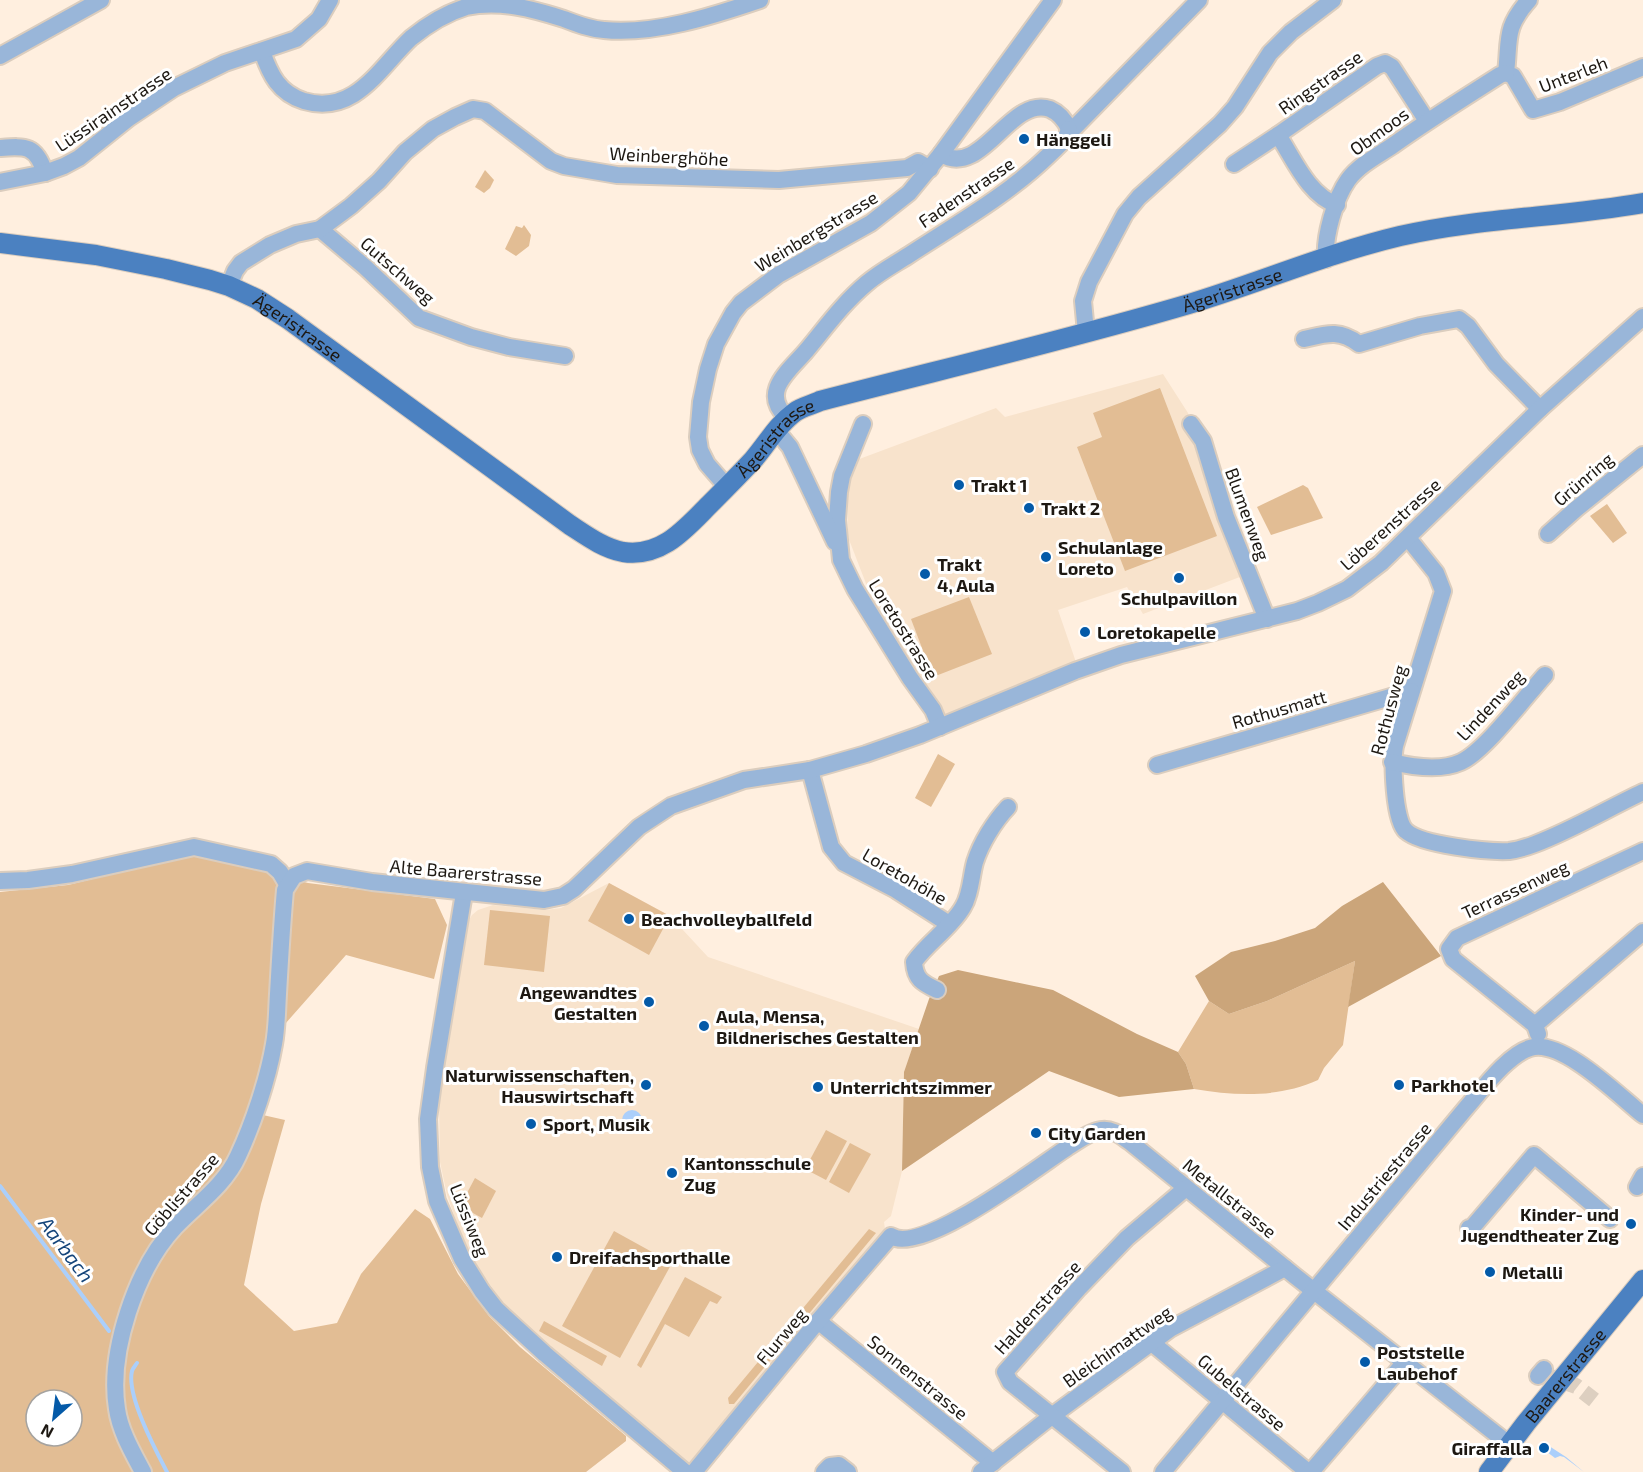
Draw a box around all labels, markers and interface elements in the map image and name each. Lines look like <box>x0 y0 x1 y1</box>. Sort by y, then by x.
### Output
street label: Ringstrasse <box>1274 45 1366 119</box>
street label: Unterleh <box>1536 51 1610 97</box>
street label: Lüssirainstrasse <box>51 62 175 156</box>
street label: Obmoos <box>1345 102 1413 160</box>
place label: Hänggeli <box>1036 128 1111 150</box>
marker: Hänggeli <box>1017 132 1031 146</box>
street label: Weinberghöhe <box>609 142 729 170</box>
street label: Fadenstrasse <box>914 152 1018 232</box>
street label: Weinbergstrasse <box>751 186 881 276</box>
street label: Gutschweg <box>356 232 440 308</box>
street label: Ägeristrasse <box>1180 263 1285 316</box>
street label: Ägeristrasse <box>249 289 347 366</box>
street label: Ägeristrasse <box>732 393 817 482</box>
street label: Grünring <box>1549 448 1617 510</box>
street label: Blumenweg <box>1221 465 1275 563</box>
street label: Löberenstrasse <box>1335 473 1445 575</box>
place label: Trakt 1 <box>971 474 1027 496</box>
marker: Trakt 1 <box>952 478 966 492</box>
place label: Trakt 2 <box>1041 497 1100 519</box>
marker: Trakt 2 <box>1022 501 1036 515</box>
place label: Schulanlage Loreto <box>1058 536 1163 579</box>
marker: Schulanlage Loreto <box>1039 550 1053 564</box>
place label: Trakt 4, Aula <box>937 553 995 596</box>
marker: Trakt 4, Aula <box>918 567 932 581</box>
marker: Schulpavillon <box>1172 571 1186 585</box>
street label: Loretostrasse <box>864 575 944 683</box>
place label: Schulpavillon <box>1121 587 1237 609</box>
place label: Loretokapelle <box>1097 621 1216 643</box>
marker: Loretokapelle <box>1078 625 1092 639</box>
street label: Rothusweg <box>1365 663 1411 757</box>
street label: Lindenweg <box>1452 665 1528 745</box>
street label: Rothusmatt <box>1229 685 1329 733</box>
street label: Loretohöhe <box>859 843 951 909</box>
street label: Alte Baarerstrasse <box>389 854 543 890</box>
street label: Terrassenweg <box>1458 855 1572 923</box>
place label: Beachvolleyballfeld <box>641 908 812 930</box>
marker: Beachvolleyballfeld <box>622 912 636 926</box>
place label: Angewandtes Gestalten <box>520 981 637 1024</box>
marker: Angewandtes Gestalten <box>642 995 656 1009</box>
place label: Aula, Mensa, Bildnerisches Gestalten <box>716 1005 919 1048</box>
marker: Aula, Mensa, Bildnerisches Gestalten <box>697 1019 711 1033</box>
place label: Naturwissenschaften, Hauswirtschaft <box>445 1064 635 1107</box>
place label: Parkhotel <box>1411 1074 1495 1096</box>
place label: Unterrichtszimmer <box>830 1076 992 1098</box>
marker: Naturwissenschaften, Hauswirtschaft <box>639 1078 653 1092</box>
marker: Parkhotel <box>1392 1078 1406 1092</box>
marker: Unterrichtszimmer <box>811 1080 825 1094</box>
place label: Sport, Musik <box>543 1113 650 1135</box>
marker: Sport, Musik <box>524 1117 538 1131</box>
street label: Industriestrasse <box>1332 1118 1436 1234</box>
place label: City Garden <box>1048 1122 1146 1144</box>
marker: City Garden <box>1029 1126 1043 1140</box>
street label: Göblistrasse <box>139 1148 223 1240</box>
place label: Kantonsschule Zug <box>684 1152 811 1195</box>
street label: Metallstrasse <box>1179 1154 1281 1242</box>
marker: Kantonsschule Zug <box>665 1166 679 1180</box>
street label: Lüssiweg <box>445 1180 495 1260</box>
place label: Kinder- und Jugendtheater Zug <box>1461 1203 1620 1246</box>
water label: Aarbach <box>34 1211 99 1287</box>
marker: Kinder- und Jugendtheater Zug <box>1624 1217 1638 1231</box>
place label: Dreifachsporthalle <box>569 1246 731 1268</box>
marker: Dreifachsporthalle <box>550 1250 564 1264</box>
street label: Haldenstrasse <box>989 1256 1085 1358</box>
place label: Metalli <box>1502 1261 1563 1283</box>
marker: Metalli <box>1483 1265 1497 1279</box>
street label: Bleichimattweg <box>1058 1300 1176 1392</box>
street label: Flurweg <box>751 1303 811 1369</box>
street label: Baarerstrasse <box>1520 1323 1610 1427</box>
street label: Sonnenstrasse <box>864 1330 972 1424</box>
place label: Poststelle Laubehof <box>1377 1341 1465 1384</box>
street label: Gubelstrasse <box>1194 1349 1290 1435</box>
marker: Poststelle Laubehof <box>1358 1355 1372 1369</box>
north arrow <box>24 1388 84 1448</box>
text: N <box>37 1421 56 1443</box>
place label: Giraffalla <box>1452 1437 1532 1459</box>
marker: Giraffalla <box>1537 1441 1551 1455</box>

